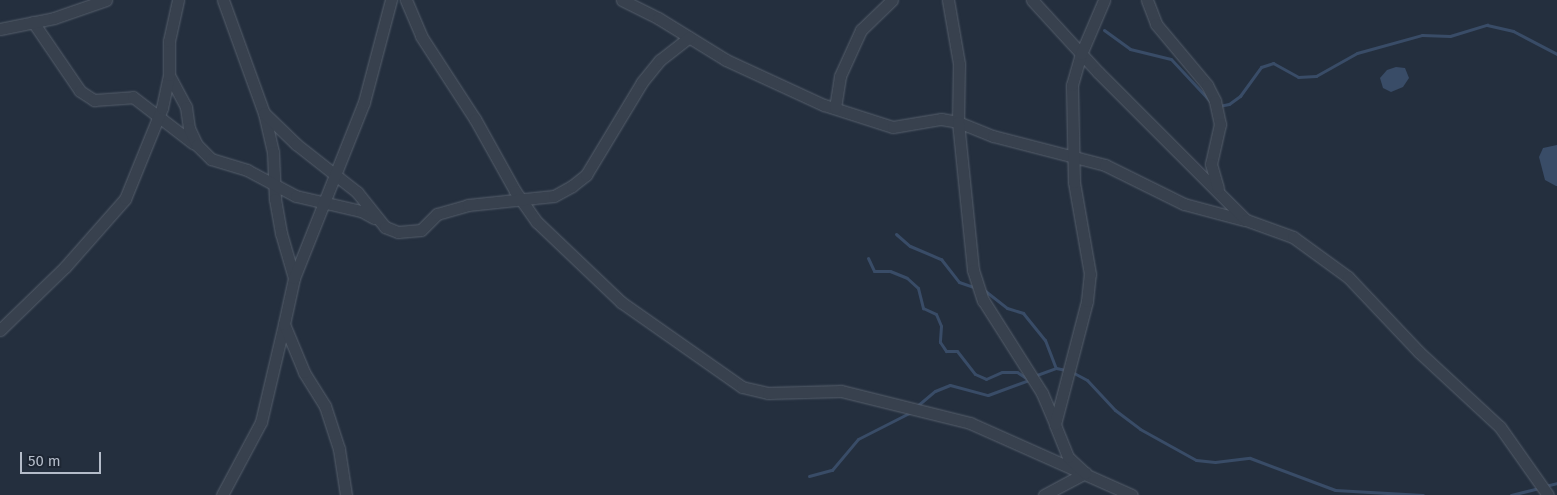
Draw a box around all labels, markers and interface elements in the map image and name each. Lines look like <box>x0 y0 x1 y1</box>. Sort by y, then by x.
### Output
scale bar <box>22 442 104 474</box>
text: 50 m <box>28 452 61 470</box>

